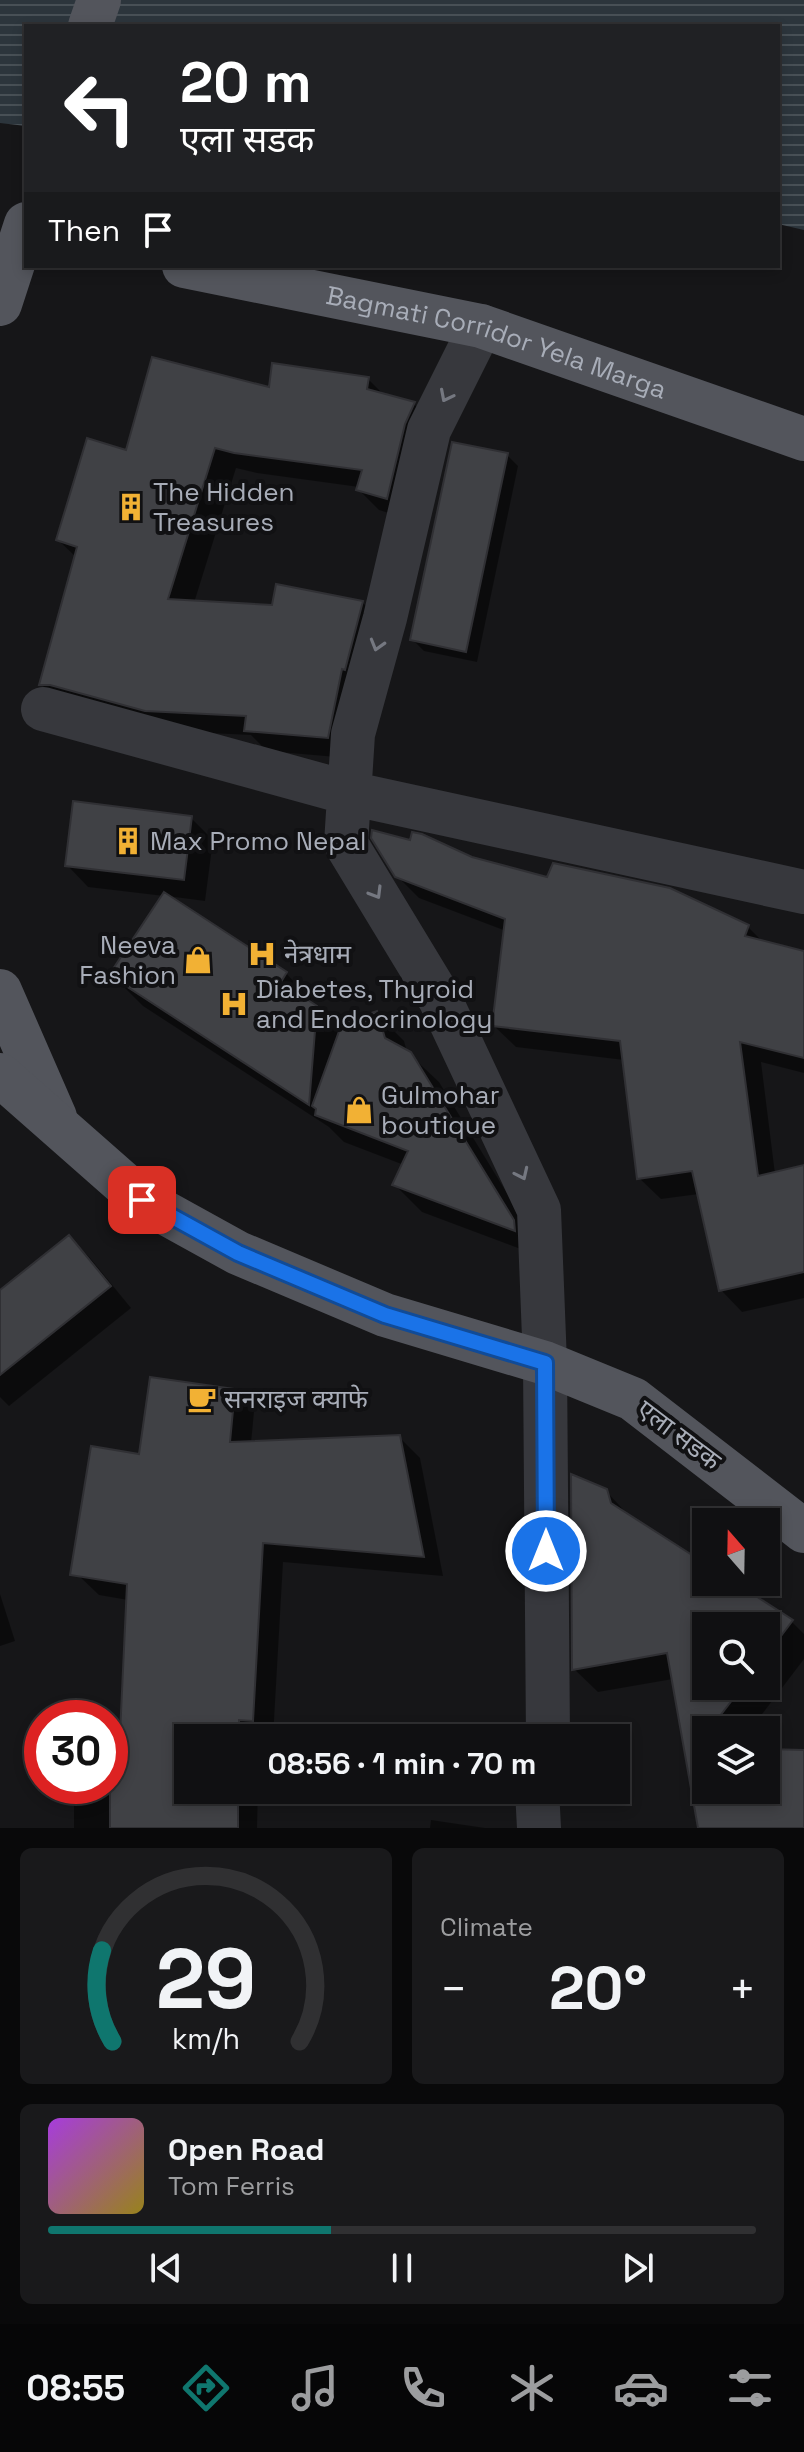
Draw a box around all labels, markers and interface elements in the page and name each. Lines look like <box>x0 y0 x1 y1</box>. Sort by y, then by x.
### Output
text: 20 m <box>180 47 312 118</box>
icon: left <box>48 56 152 160</box>
text: एला सडक <box>180 117 314 163</box>
icon: arrive <box>136 208 180 252</box>
text: Then <box>48 211 120 250</box>
street label: Bagmati Corridor Yela Marga <box>323 278 671 407</box>
one-way arrow <box>441 387 456 402</box>
place label: The Hidden Treasures <box>153 475 295 539</box>
building icon: The Hidden Treasures <box>116 492 146 522</box>
one-way arrow <box>370 638 387 652</box>
place label: Max Promo Nepal <box>150 824 366 858</box>
building icon: Max Promo Nepal <box>113 826 143 856</box>
one-way arrow <box>367 884 382 899</box>
place label: Neeva Fashion <box>79 928 176 992</box>
place label: नेत्रधाम <box>284 937 352 971</box>
hospital icon: नेत्रधाम <box>247 939 277 969</box>
shop icon: Neeva Fashion <box>183 945 213 975</box>
place label: Diabetes, Thyroid and Endocrinology <box>256 972 492 1036</box>
hospital icon: Diabetes, Thyroid and Endocrinology <box>219 989 249 1019</box>
place label: Gulmohar boutique <box>381 1078 500 1142</box>
shop icon: Gulmohar boutique <box>344 1095 374 1125</box>
one-way arrow <box>512 1165 528 1180</box>
pin <box>108 1166 176 1234</box>
icon: arrive <box>120 1178 164 1222</box>
place label: सनराइज क्याफे <box>224 1382 369 1416</box>
cafe icon: सनराइज क्याफे <box>187 1384 217 1414</box>
street label: एला सडक <box>630 1392 729 1478</box>
north arrow <box>692 1508 780 1596</box>
map controls <box>692 1508 780 1804</box>
position arrow <box>504 1509 588 1593</box>
button: search <box>692 1612 780 1700</box>
speed limit sign: 30 <box>24 1700 128 1804</box>
button: layers <box>692 1716 780 1804</box>
text: 08:56 · 1 min · 70 m <box>268 1744 536 1783</box>
text: Climate <box>440 1910 533 1944</box>
text: 29 <box>156 1926 256 2032</box>
text: 20° <box>549 1950 647 2027</box>
text: − <box>440 1961 467 2017</box>
text: + <box>729 1961 756 2017</box>
text: km/h <box>172 2021 240 2057</box>
text: Open Road <box>168 2130 324 2169</box>
text: Tom Ferris <box>168 2169 295 2203</box>
icon: previous <box>144 2246 188 2290</box>
icon: pause <box>380 2246 424 2290</box>
icon: next <box>616 2246 660 2290</box>
icon: directions <box>178 2360 234 2416</box>
icon: music <box>287 2360 343 2416</box>
icon: phone <box>395 2360 451 2416</box>
icon: climate <box>504 2360 560 2416</box>
icon: car <box>613 2360 669 2416</box>
icon: filters <box>722 2360 778 2416</box>
text: 08:55 <box>26 2365 125 2411</box>

